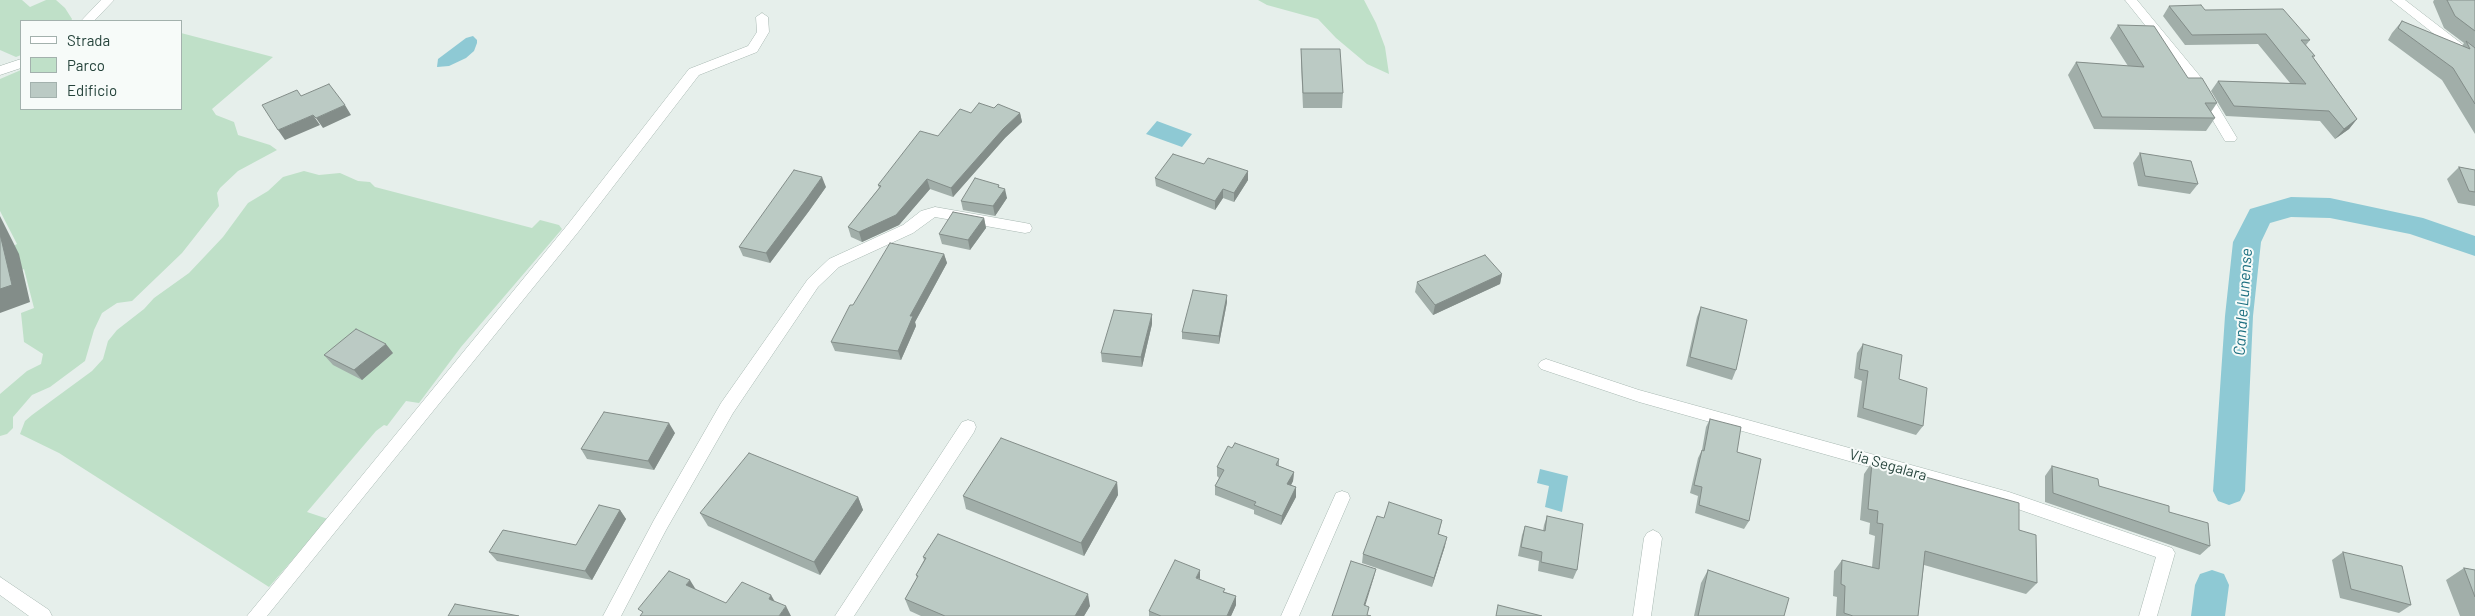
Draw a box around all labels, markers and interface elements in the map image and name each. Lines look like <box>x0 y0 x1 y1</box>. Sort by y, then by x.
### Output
legend <box>20 20 182 110</box>
text: Strada <box>67 31 110 49</box>
text: Parco <box>67 56 105 74</box>
text: Edificio <box>67 81 117 99</box>
water label: Canale Lunense <box>2230 248 2256 356</box>
street label: Via Segalara <box>1847 445 1929 485</box>

